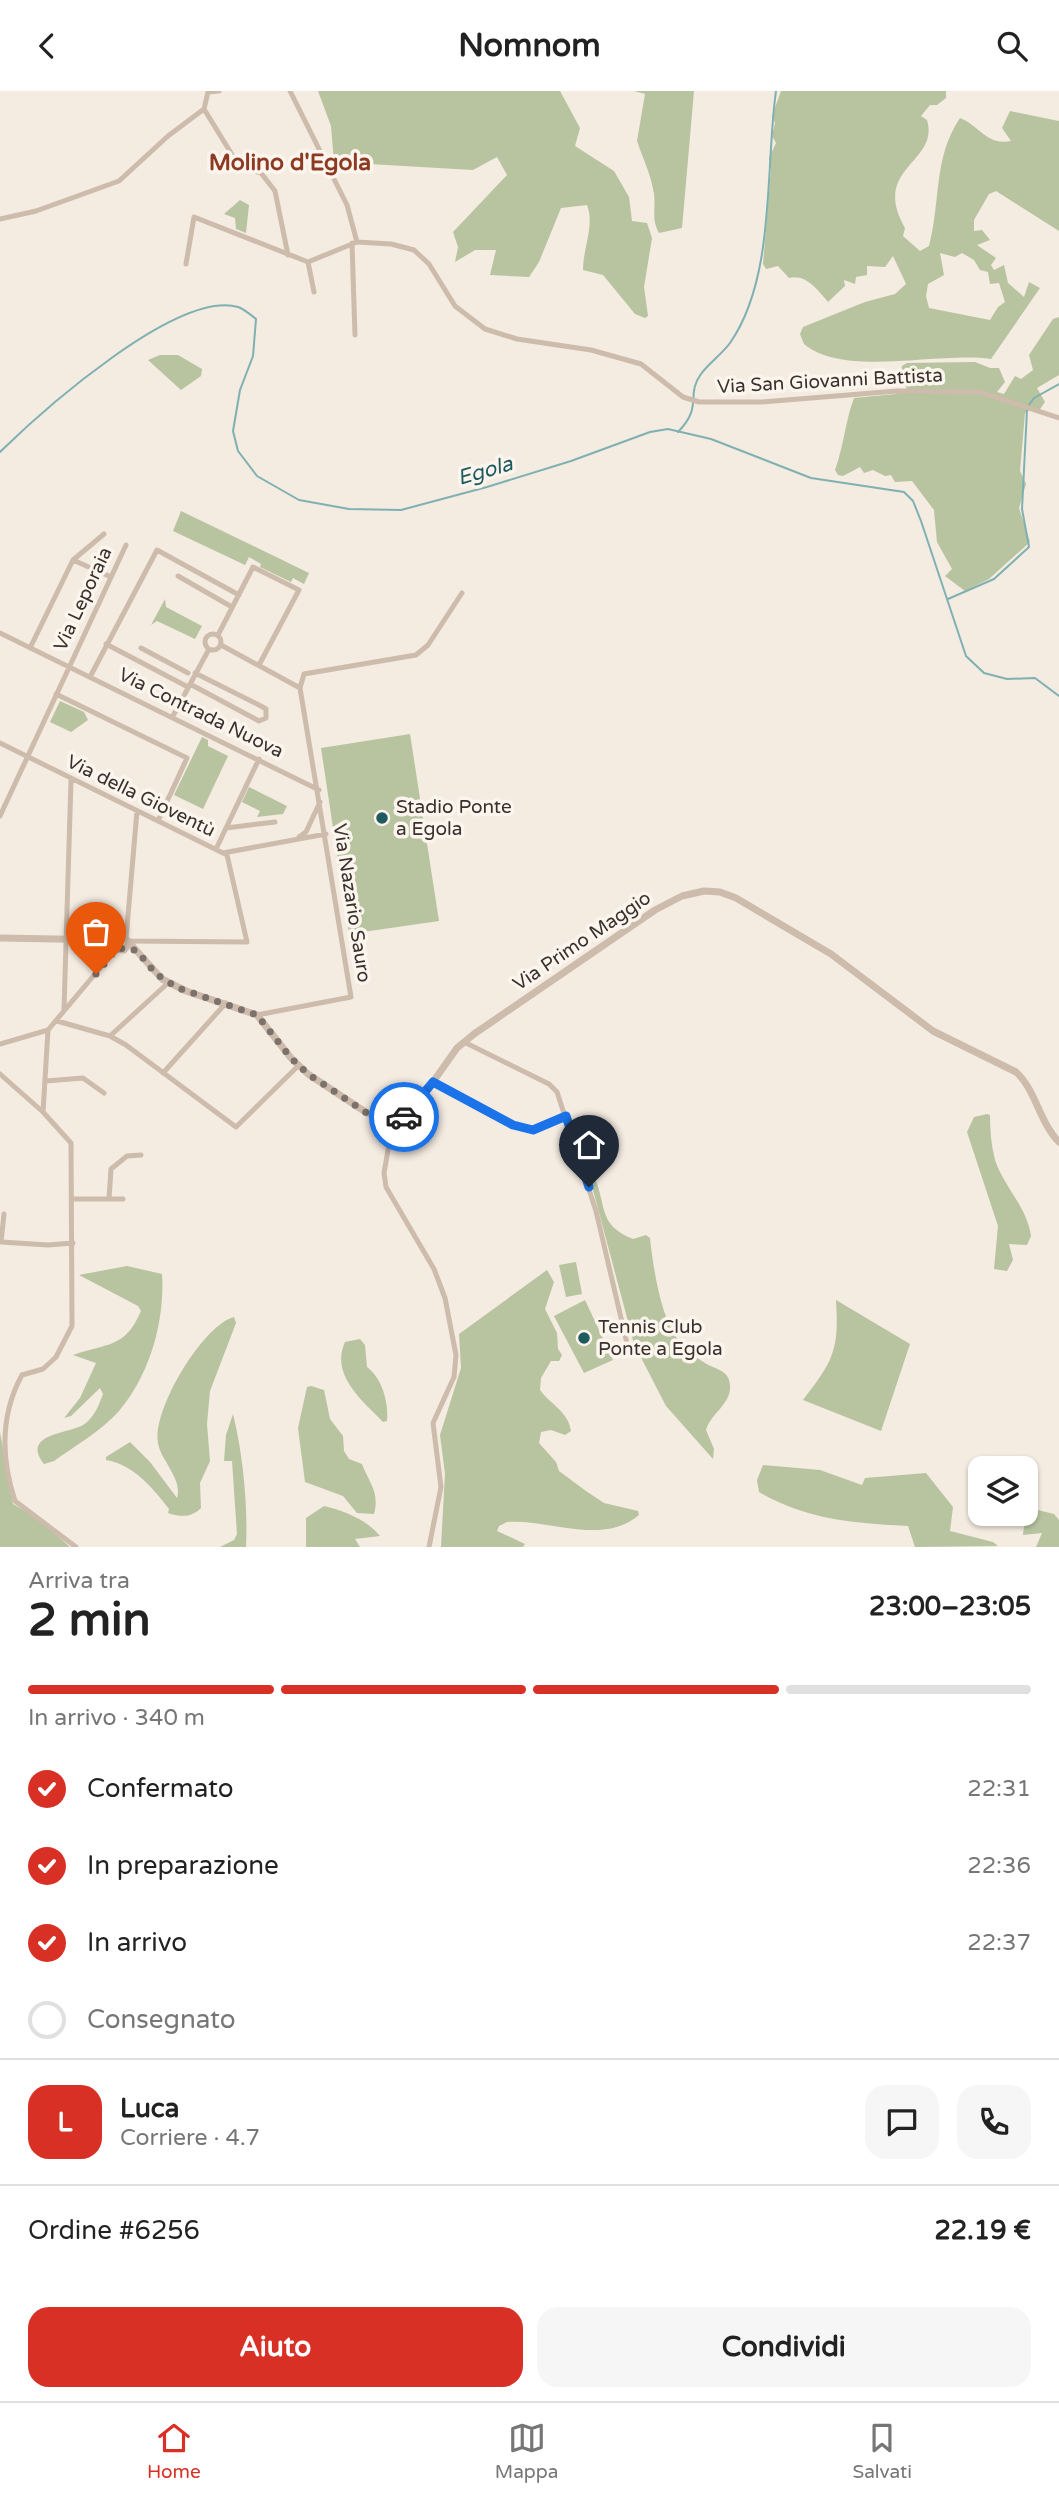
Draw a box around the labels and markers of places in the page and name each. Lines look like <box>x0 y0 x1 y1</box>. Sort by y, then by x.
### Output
place label: Stadio Ponte a Egola <box>396 796 512 840</box>
marker: Stadio Ponte a Egola <box>374 810 390 826</box>
pin <box>66 902 126 974</box>
pin <box>559 1115 619 1187</box>
place label: Tennis Club Ponte a Egola <box>598 1316 723 1360</box>
marker: Tennis Club Ponte a Egola <box>576 1330 592 1346</box>

